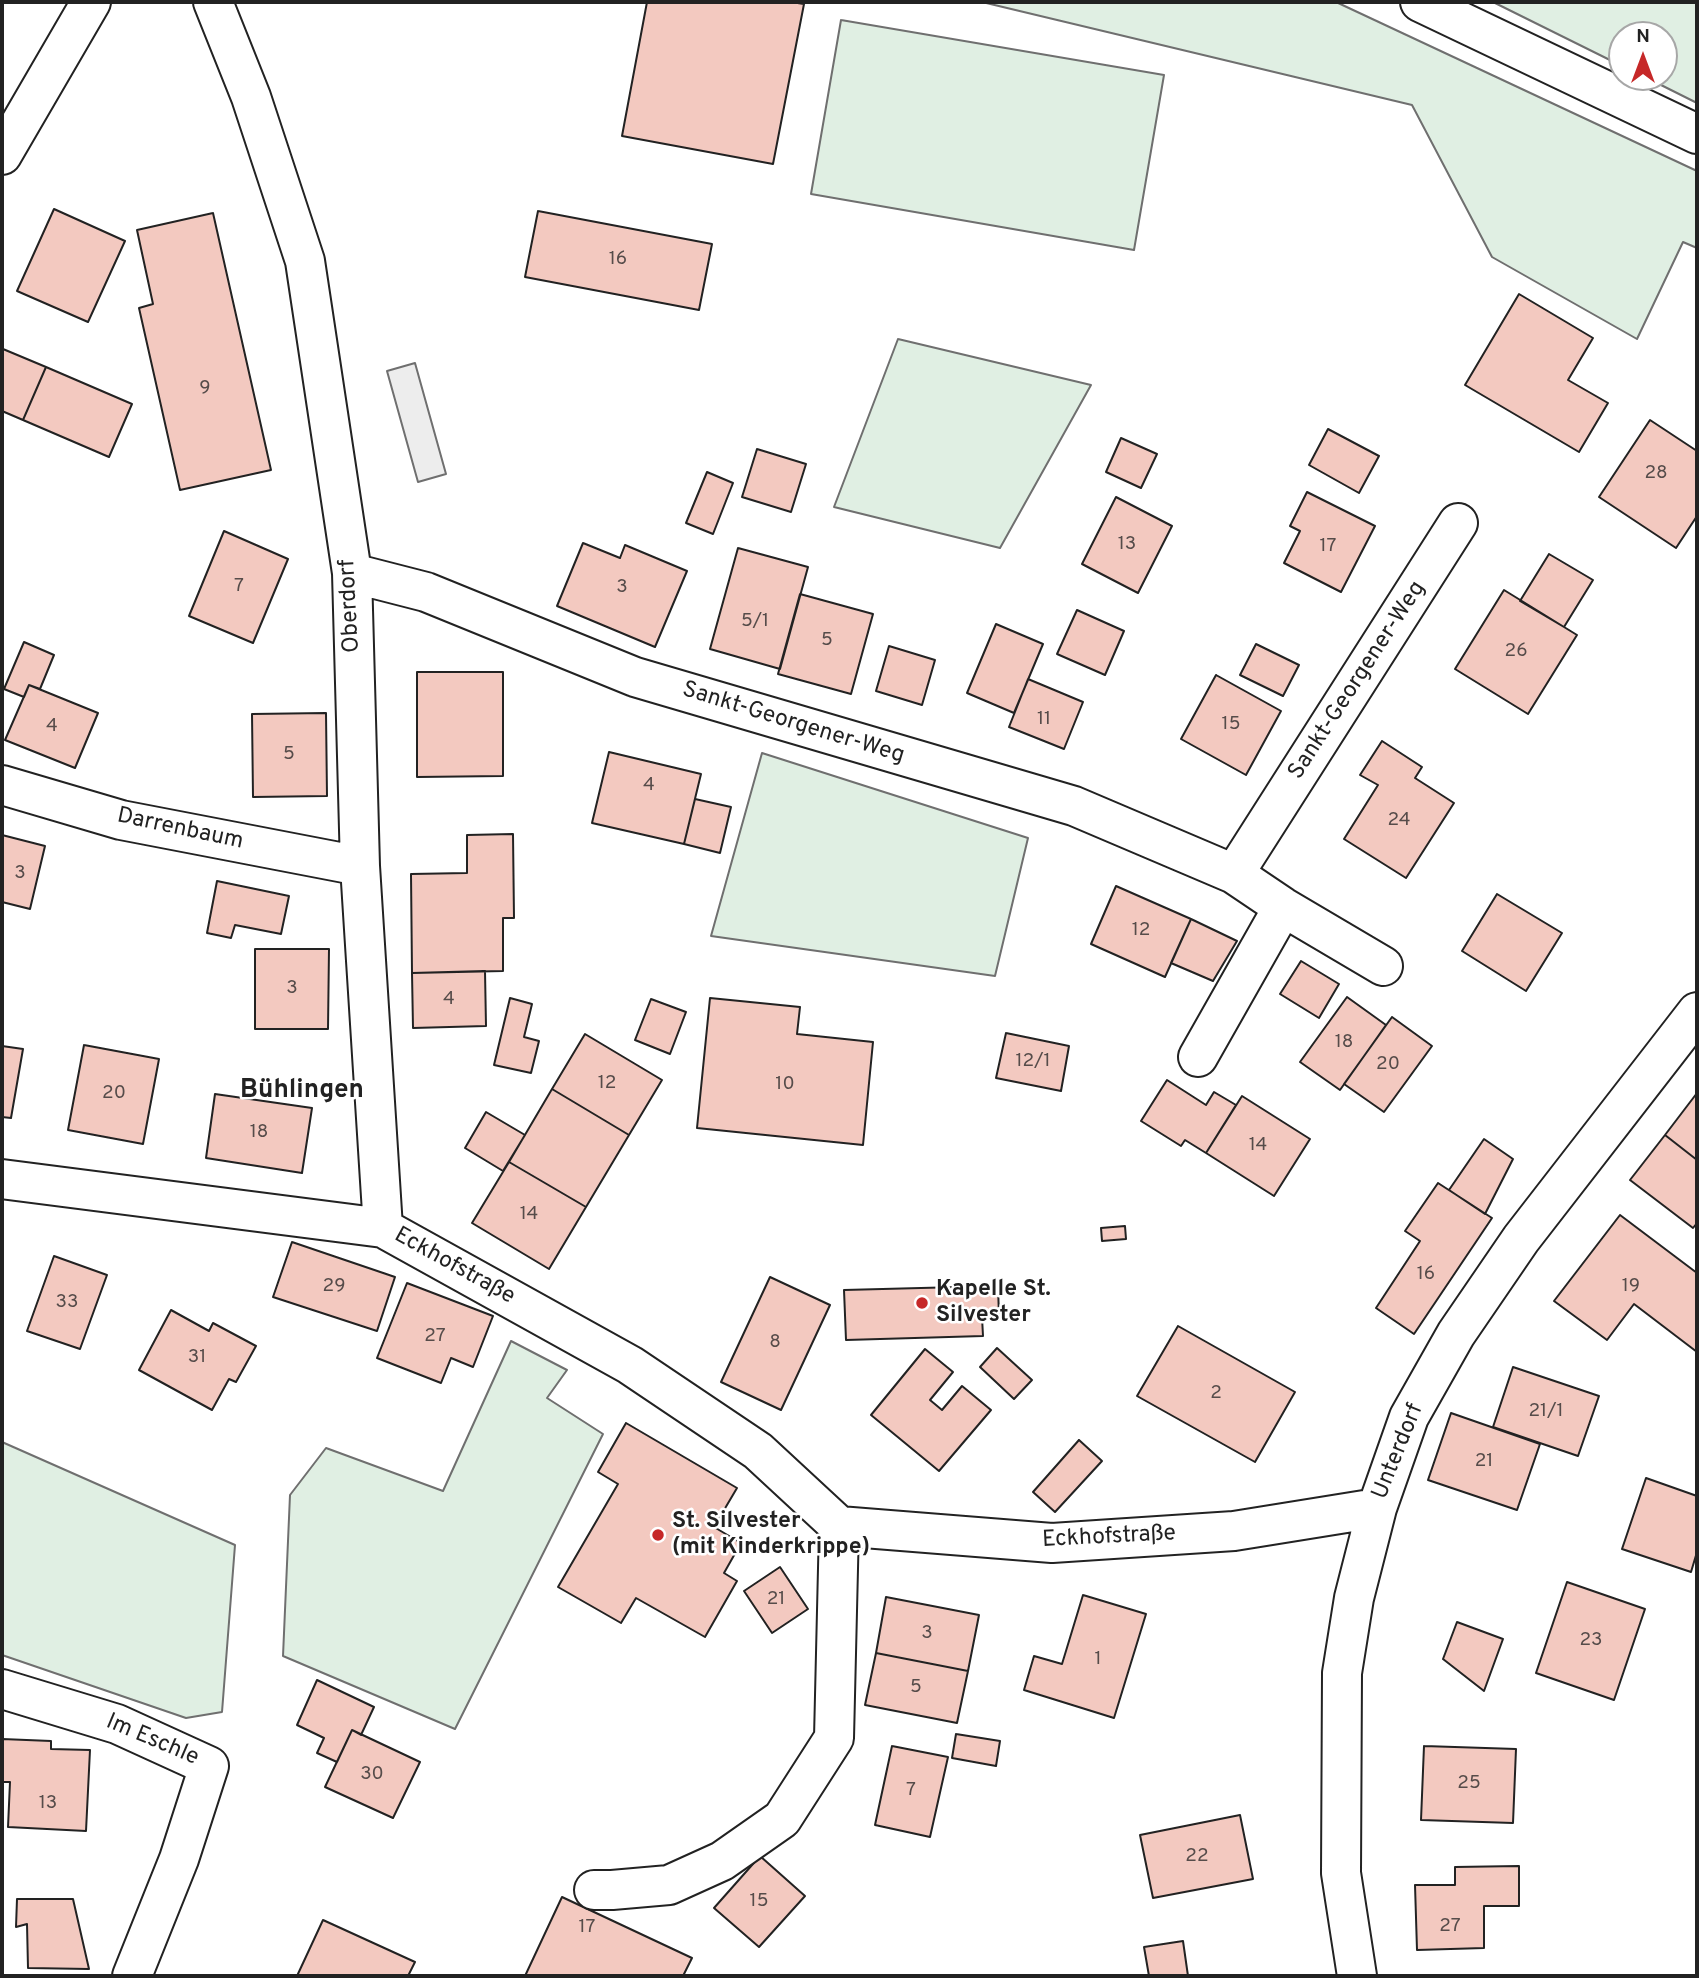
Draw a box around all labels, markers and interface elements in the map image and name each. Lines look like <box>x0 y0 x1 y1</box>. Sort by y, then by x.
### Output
north arrow <box>1608 21 1678 91</box>
text: N <box>1636 25 1650 49</box>
house number: 16 <box>609 249 627 271</box>
house number: 9 <box>199 378 211 400</box>
house number: 28 <box>1644 463 1668 485</box>
house number: 13 <box>1118 534 1136 556</box>
house number: 17 <box>1320 536 1336 558</box>
street label: Oberdorf <box>335 559 367 653</box>
house number: 7 <box>234 576 244 598</box>
house number: 3 <box>616 577 628 599</box>
street label: Sankt-Georgener-Weg <box>1284 577 1432 785</box>
house number: 5/1 <box>741 611 769 633</box>
house number: 5 <box>821 630 833 652</box>
house number: 26 <box>1505 641 1527 663</box>
street label: Sankt-Georgener-Weg <box>679 677 907 771</box>
house number: 11 <box>1037 709 1051 731</box>
house number: 15 <box>1222 714 1240 736</box>
house number: 4 <box>46 716 58 738</box>
house number: 5 <box>283 744 295 766</box>
house number: 4 <box>643 775 655 797</box>
street label: Darrenbaum <box>114 803 246 857</box>
house number: 24 <box>1387 810 1411 832</box>
house number: 3 <box>14 863 26 885</box>
house number: 12 <box>1132 920 1150 942</box>
house number: 3 <box>286 978 298 1000</box>
house number: 4 <box>443 989 455 1011</box>
house number: 18 <box>1335 1032 1353 1054</box>
house number: 12/1 <box>1015 1051 1051 1073</box>
house number: 20 <box>1376 1054 1400 1076</box>
house number: 12 <box>598 1073 616 1095</box>
house number: 10 <box>775 1074 795 1096</box>
district label: Bühlingen <box>240 1076 364 1108</box>
house number: 20 <box>102 1083 126 1105</box>
house number: 18 <box>250 1122 268 1144</box>
house number: 14 <box>1249 1135 1267 1157</box>
house number: 14 <box>520 1204 538 1226</box>
street label: Eckhofstraße <box>389 1223 519 1311</box>
house number: 16 <box>1417 1264 1435 1286</box>
house number: 29 <box>323 1276 345 1298</box>
place label: Kapelle St. Silvester <box>936 1276 1051 1330</box>
house number: 19 <box>1622 1276 1640 1298</box>
house number: 33 <box>56 1292 78 1314</box>
marker: Kapelle St. Silvester <box>914 1295 930 1311</box>
house number: 27 <box>424 1326 446 1348</box>
house number: 8 <box>769 1332 781 1354</box>
house number: 31 <box>188 1347 206 1369</box>
house number: 2 <box>1210 1383 1222 1405</box>
street label: Unterdorf <box>1367 1400 1431 1504</box>
house number: 21/1 <box>1528 1401 1564 1423</box>
house number: 21 <box>1475 1451 1493 1473</box>
place label: St. Silvester (mit Kinderkrippe) <box>672 1508 870 1562</box>
street label: Eckhofstraße <box>1042 1521 1176 1555</box>
marker: St. Silvester (mit Kinderkrippe) <box>650 1527 666 1543</box>
house number: 21 <box>767 1589 785 1611</box>
house number: 3 <box>921 1623 933 1645</box>
house number: 23 <box>1579 1630 1603 1652</box>
house number: 1 <box>1094 1649 1102 1671</box>
house number: 5 <box>910 1677 922 1699</box>
street label: Im Eschle <box>101 1709 203 1773</box>
house number: 30 <box>360 1764 384 1786</box>
house number: 25 <box>1457 1773 1481 1795</box>
house number: 7 <box>906 1780 916 1802</box>
house number: 13 <box>39 1793 57 1815</box>
house number: 22 <box>1185 1846 1209 1868</box>
house number: 15 <box>750 1891 768 1913</box>
house number: 27 <box>1439 1916 1461 1938</box>
house number: 17 <box>579 1917 595 1939</box>

